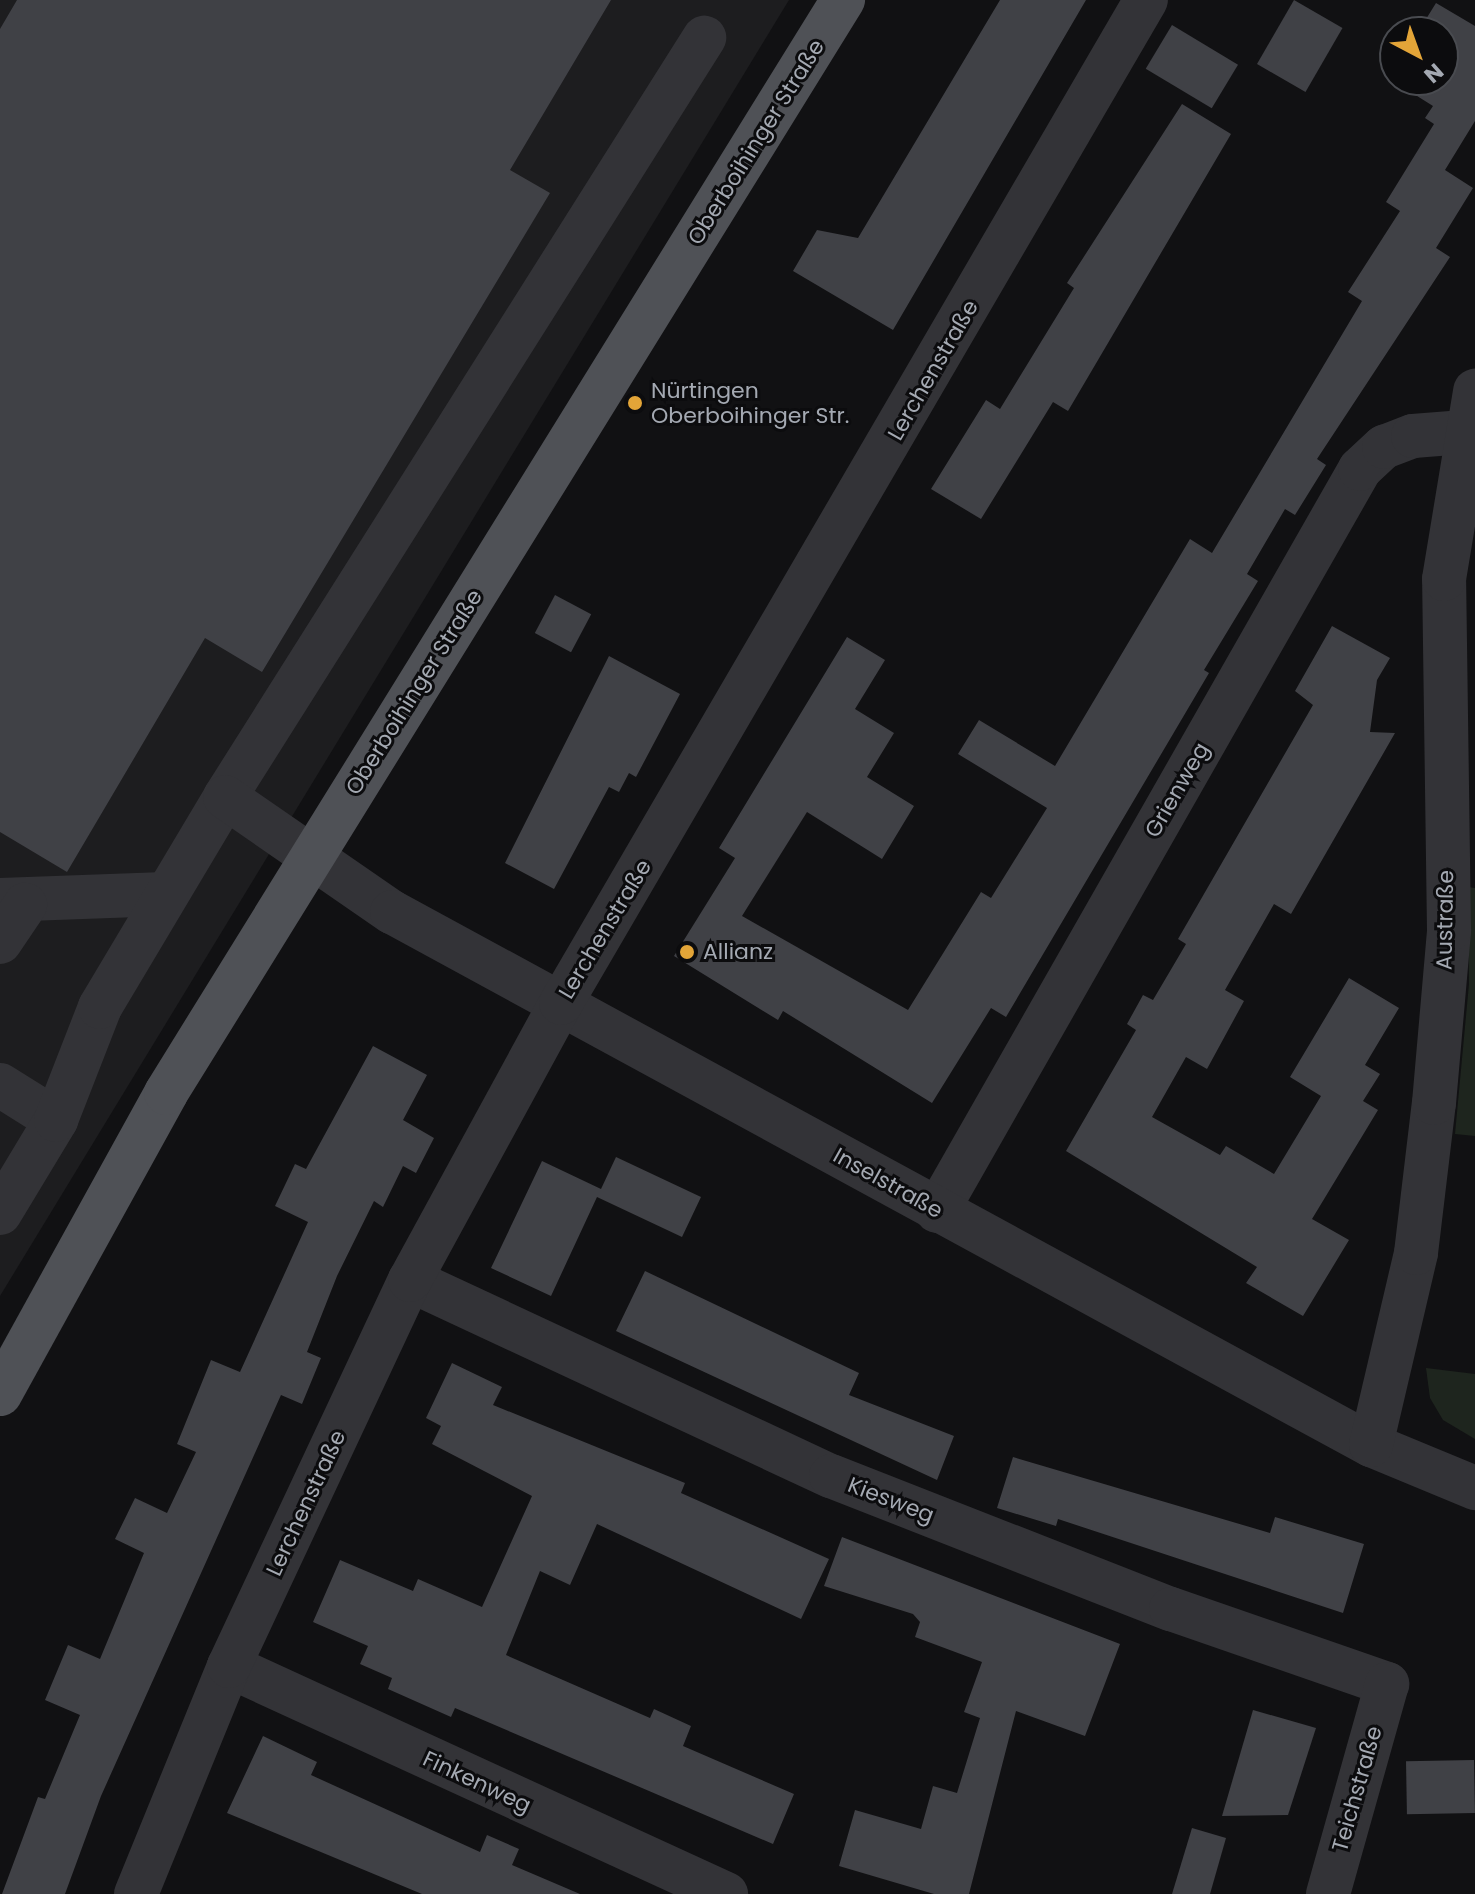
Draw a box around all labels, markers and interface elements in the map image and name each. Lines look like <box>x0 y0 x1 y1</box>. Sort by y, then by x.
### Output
north arrow <box>1379 16 1459 96</box>
street label: Oberboihinger Straße <box>682 34 830 250</box>
text: N <box>1417 56 1450 90</box>
street label: Lerchenstraße <box>882 295 984 445</box>
place label: Nürtingen Oberboihinger Str. <box>651 377 849 428</box>
marker: Nürtingen Oberboihinger Str. <box>626 394 644 412</box>
street label: Oberboihinger Straße <box>340 584 488 800</box>
street label: Grienweg <box>1139 738 1215 842</box>
street label: Lerchenstraße <box>553 855 657 1003</box>
street label: Austraße <box>1431 870 1459 970</box>
place label: Allianz <box>703 939 773 965</box>
marker: Allianz <box>678 943 696 961</box>
street label: Inselstraße <box>829 1142 947 1224</box>
street label: Lerchenstraße <box>261 1426 351 1580</box>
street label: Kiesweg <box>844 1472 938 1528</box>
street label: Teichstraße <box>1326 1723 1388 1855</box>
street label: Finkenweg <box>419 1745 535 1819</box>

